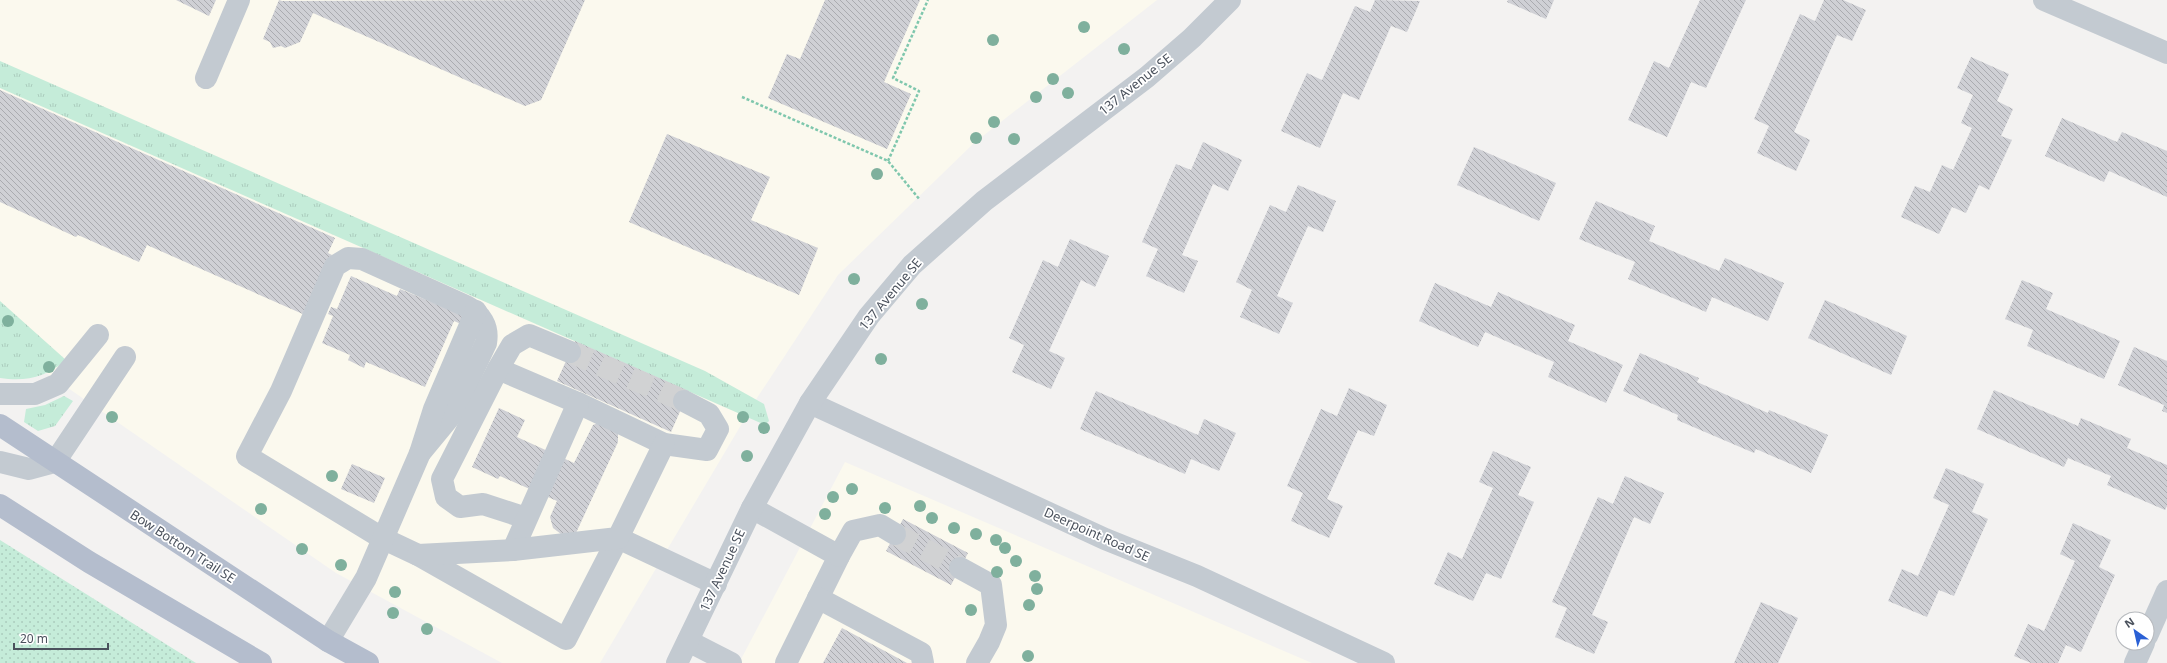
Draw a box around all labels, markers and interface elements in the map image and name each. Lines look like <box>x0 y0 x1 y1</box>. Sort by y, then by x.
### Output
street label: 137 Avenue SE <box>1095 49 1175 119</box>
street label: 137 Avenue SE <box>854 254 926 334</box>
street label: Deerpoint Road SE <box>1041 503 1153 565</box>
street label: Bow Bottom Trail SE <box>127 505 239 587</box>
street label: 137 Avenue SE <box>695 526 749 614</box>
north arrow <box>2115 611 2155 651</box>
text: N <box>2121 614 2137 631</box>
scale bar <box>14 625 108 651</box>
text: 20 m <box>20 630 48 647</box>

